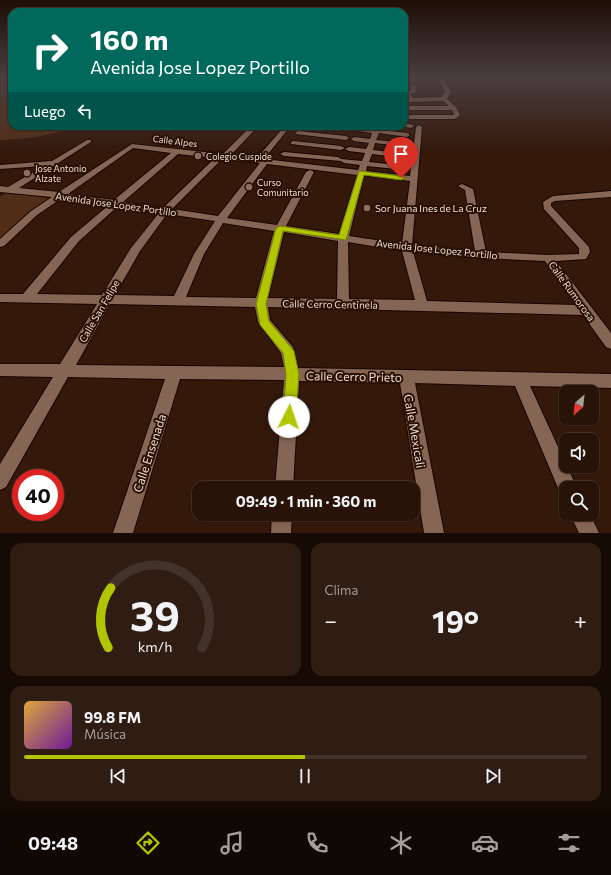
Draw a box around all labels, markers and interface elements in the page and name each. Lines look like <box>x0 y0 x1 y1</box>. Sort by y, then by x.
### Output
text: 160 m <box>90 22 168 56</box>
icon: right <box>24 24 76 76</box>
text: Avenida Jose Lopez Portillo <box>90 56 310 78</box>
icon: left <box>74 100 96 122</box>
text: Luego <box>24 102 66 120</box>
street label: Calle Alpes <box>152 133 198 149</box>
pin <box>384 137 418 178</box>
icon: arrive <box>390 143 412 165</box>
marker: Colegio Cuspide <box>193 151 203 161</box>
place label: Colegio Cuspide <box>206 151 272 162</box>
place label: Jose Antonio Alzate <box>35 163 87 184</box>
marker: Jose Antonio Alzate <box>22 168 32 178</box>
place label: Curso Comunitario <box>257 177 309 198</box>
marker: Curso Comunitario <box>244 182 254 192</box>
street label: Avenida Jose Lopez Portillo <box>55 190 177 218</box>
place label: Sor Juana Ines de La Cruz <box>375 202 487 214</box>
marker: Sor Juana Ines de La Cruz <box>362 203 372 213</box>
street label: Avenida Jose Lopez Portillo <box>376 237 498 261</box>
street label: Calle Rumorosa <box>546 259 598 323</box>
street label: Calle San Felipe <box>76 278 122 344</box>
street label: Calle Cerro Centinela <box>282 297 378 311</box>
street label: Calle Cerro Prieto <box>306 368 402 384</box>
north arrow <box>559 385 599 425</box>
map controls <box>559 385 599 521</box>
street label: Calle Mexicali <box>402 393 428 469</box>
position arrow <box>268 396 310 438</box>
street label: Calle Ensenada <box>130 412 168 494</box>
button: sound <box>559 433 599 473</box>
speed limit sign: 40 <box>12 469 64 521</box>
button: search <box>559 481 599 521</box>
text: 09:49 · 1 min · 360 m <box>236 492 376 510</box>
text: Clima <box>325 582 358 598</box>
text: 39 <box>130 588 180 639</box>
text: 19° <box>432 602 479 639</box>
text: − <box>325 607 337 634</box>
text: + <box>574 607 587 634</box>
text: km/h <box>138 636 173 654</box>
text: 99.8 FM <box>84 708 141 726</box>
text: Música <box>84 726 126 742</box>
icon: previous <box>107 765 129 787</box>
icon: pause <box>294 765 316 787</box>
icon: next <box>482 765 504 787</box>
icon: directions <box>134 829 162 857</box>
icon: music <box>218 829 246 857</box>
icon: phone <box>303 829 331 857</box>
icon: climate <box>387 829 415 857</box>
icon: car <box>471 829 499 857</box>
icon: filters <box>555 829 583 857</box>
text: 09:48 <box>28 832 78 854</box>

